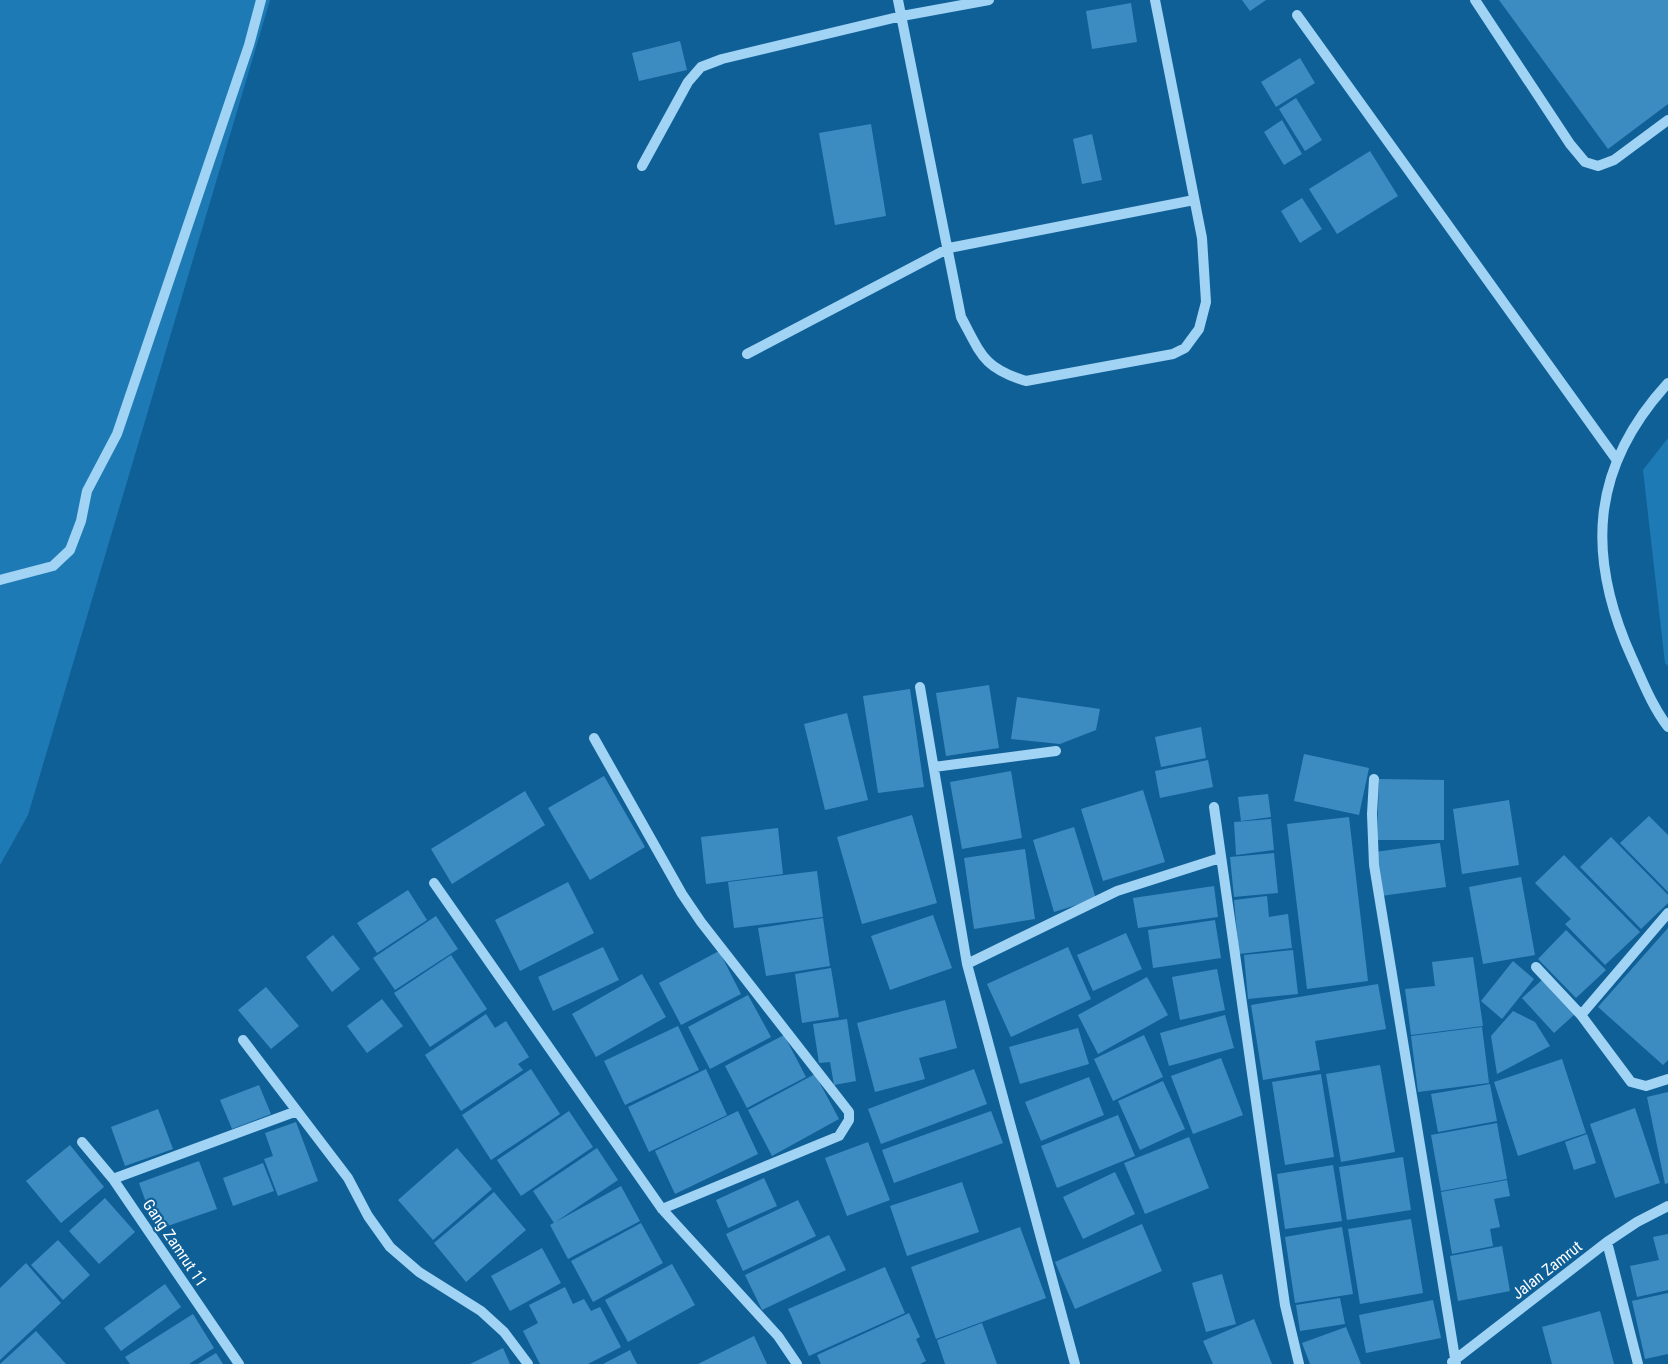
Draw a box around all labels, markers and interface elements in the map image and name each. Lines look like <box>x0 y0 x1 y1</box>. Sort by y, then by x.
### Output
street label: Gang Zamrut 11 <box>139 1196 211 1290</box>
street label: Jalan Zamrut <box>1508 1237 1586 1303</box>

